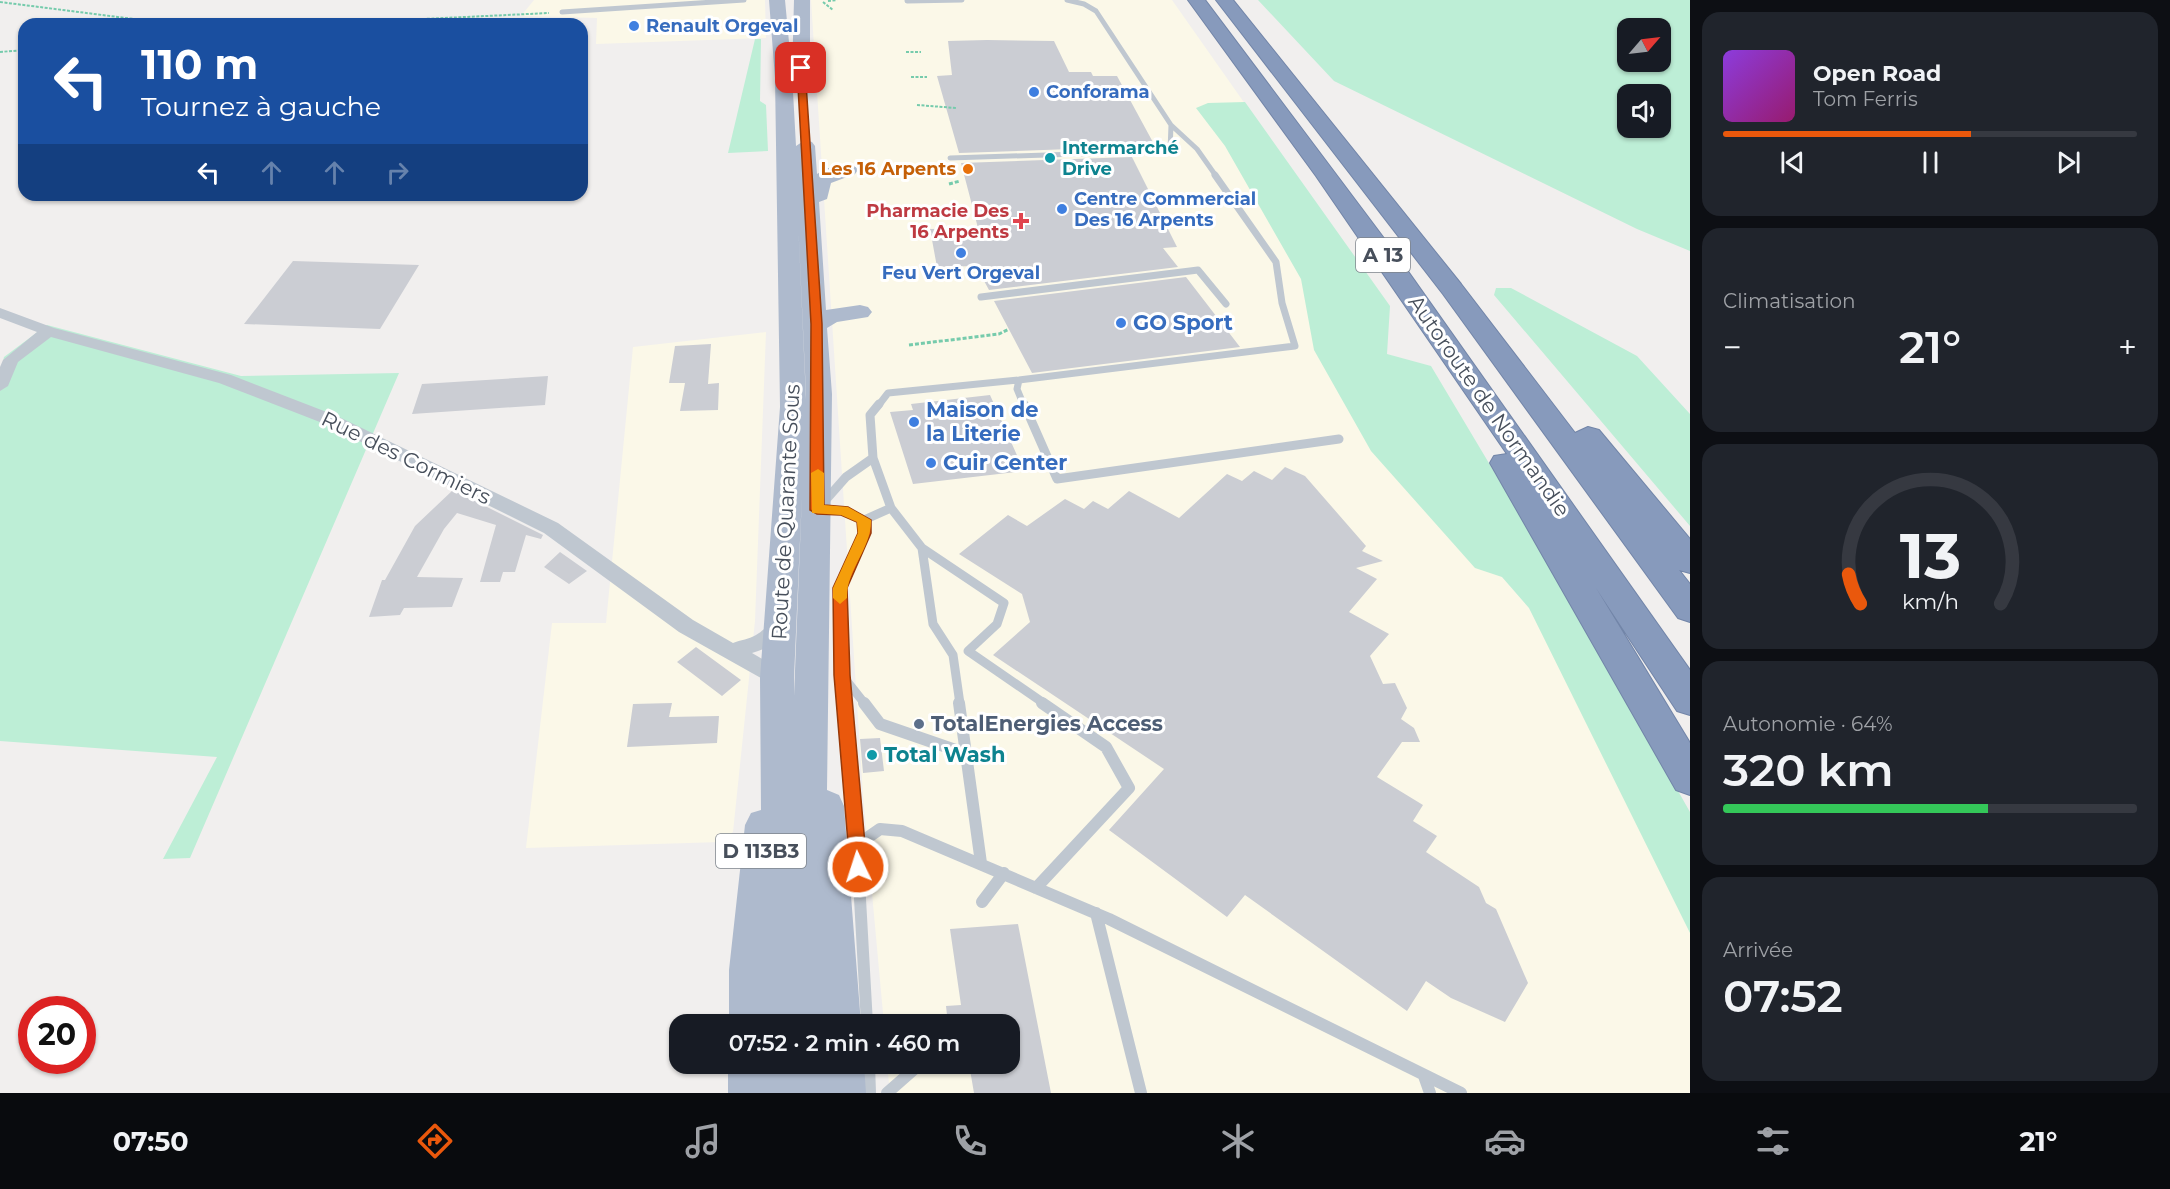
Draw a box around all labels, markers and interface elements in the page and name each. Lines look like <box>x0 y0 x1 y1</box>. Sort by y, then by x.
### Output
place label: Renault Orgeval <box>646 15 798 37</box>
north arrow <box>1617 18 1671 72</box>
map controls <box>1617 18 1671 138</box>
marker: Renault Orgeval <box>627 19 641 33</box>
text: 110 m <box>141 38 258 90</box>
icon: left <box>42 42 120 120</box>
pin <box>775 42 826 93</box>
icon: arrive <box>784 51 817 84</box>
text: Open Road <box>1813 60 1941 87</box>
place label: Conforama <box>1046 81 1150 103</box>
button: sound <box>1617 84 1671 138</box>
marker: Conforama <box>1027 85 1041 99</box>
text: Tom Ferris <box>1813 87 1918 111</box>
text: Tournez à gauche <box>141 90 381 123</box>
place label: Intermarché Drive <box>1062 137 1179 180</box>
icon: previous <box>1776 146 1809 179</box>
icon: pause <box>1914 146 1947 179</box>
icon: next <box>2052 146 2085 179</box>
marker: Intermarché Drive <box>1043 151 1057 165</box>
icon: left <box>192 156 225 189</box>
icon: ahead <box>255 156 288 189</box>
icon: ahead <box>318 156 351 189</box>
icon: right <box>381 156 414 189</box>
place label: Les 16 Arpents <box>820 158 956 180</box>
marker: Les 16 Arpents <box>961 162 975 176</box>
place label: Centre Commercial Des 16 Arpents <box>1074 188 1256 231</box>
place label: Pharmacie Des 16 Arpents <box>866 200 1009 243</box>
marker: Centre Commercial Des 16 Arpents <box>1055 202 1069 216</box>
marker: Pharmacie Des 16 Arpents <box>1014 214 1028 228</box>
road number: A 13 <box>1356 238 1410 272</box>
marker: Feu Vert Orgeval <box>954 246 968 260</box>
place label: Feu Vert Orgeval <box>882 262 1040 284</box>
text: Climatisation <box>1723 289 1856 313</box>
street label: Autoroute de Normandie <box>1403 290 1575 521</box>
place label: GO Sport <box>1133 310 1233 335</box>
marker: GO Sport <box>1114 316 1128 330</box>
text: 21° <box>1899 319 1961 374</box>
text: − <box>1723 327 1742 367</box>
text: + <box>2118 327 2137 367</box>
street label: Route de Quarante Sous <box>766 383 805 641</box>
place label: Maison de la Literie <box>926 397 1038 446</box>
street label: Rue des Cormiers <box>317 406 495 509</box>
marker: Maison de la Literie <box>907 415 921 429</box>
place label: Cuir Center <box>943 450 1067 475</box>
marker: Cuir Center <box>924 456 938 470</box>
text: 13 <box>1899 518 1961 594</box>
text: km/h <box>1901 588 1959 614</box>
place label: TotalEnergies Access <box>931 711 1163 736</box>
text: Autonomie · 64% <box>1723 712 1893 736</box>
marker: TotalEnergies Access <box>912 717 926 731</box>
place label: Total Wash <box>884 742 1005 767</box>
text: 320 km <box>1723 742 1894 797</box>
marker: Total Wash <box>865 748 879 762</box>
road number: D 113B3 <box>716 834 806 868</box>
position arrow <box>826 835 890 899</box>
text: Arrivée <box>1723 938 1793 962</box>
text: 07:52 <box>1723 968 1843 1023</box>
speed limit sign: 20 <box>18 996 96 1074</box>
text: 07:52 · 2 min · 460 m <box>729 1030 960 1057</box>
icon: directions <box>414 1120 456 1162</box>
icon: music <box>682 1120 724 1162</box>
icon: phone <box>949 1120 991 1162</box>
icon: climate <box>1217 1120 1259 1162</box>
icon: car <box>1484 1120 1526 1162</box>
icon: filters <box>1752 1120 1794 1162</box>
text: 07:50 <box>113 1125 189 1158</box>
text: 21° <box>2019 1125 2057 1158</box>

